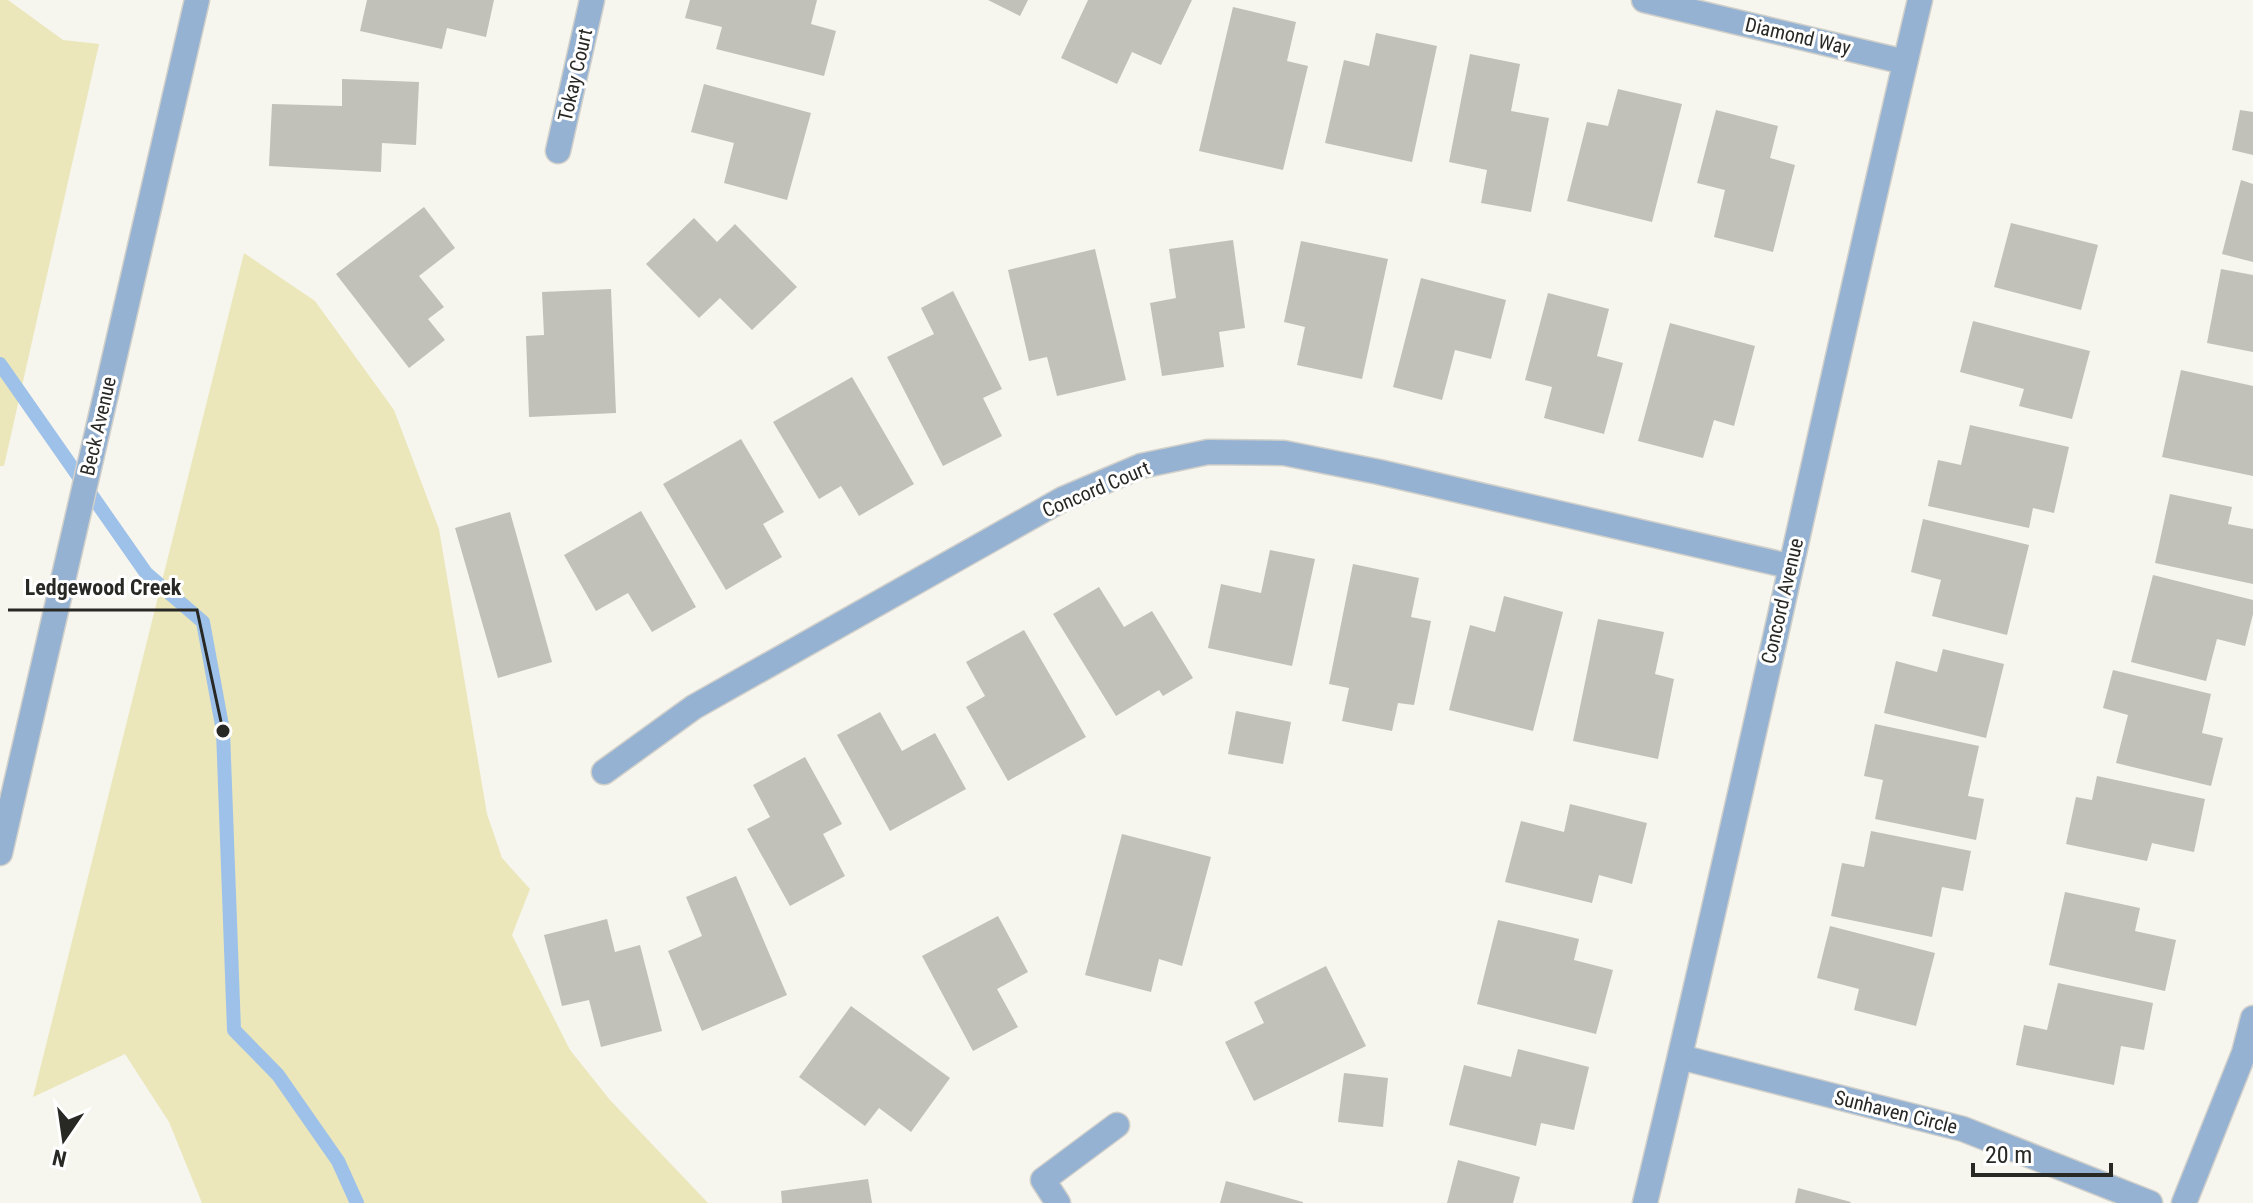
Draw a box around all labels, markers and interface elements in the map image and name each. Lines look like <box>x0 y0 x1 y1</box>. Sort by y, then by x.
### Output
street label: Diamond Way <box>1743 12 1853 60</box>
street label: Tokay Court <box>553 26 597 124</box>
street label: Beck Avenue <box>75 374 121 478</box>
street label: Concord Court <box>1039 456 1153 522</box>
street label: Concord Avenue <box>1756 536 1808 666</box>
callout: Ledgewood Creek <box>8 564 197 610</box>
text: Ledgewood Creek <box>25 575 182 600</box>
street label: Sunhaven Circle <box>1832 1085 1960 1139</box>
north arrow <box>24 1099 104 1179</box>
scale bar <box>1973 1127 2111 1177</box>
text: 20 m <box>1985 1141 2032 1169</box>
text: N <box>50 1144 69 1172</box>

